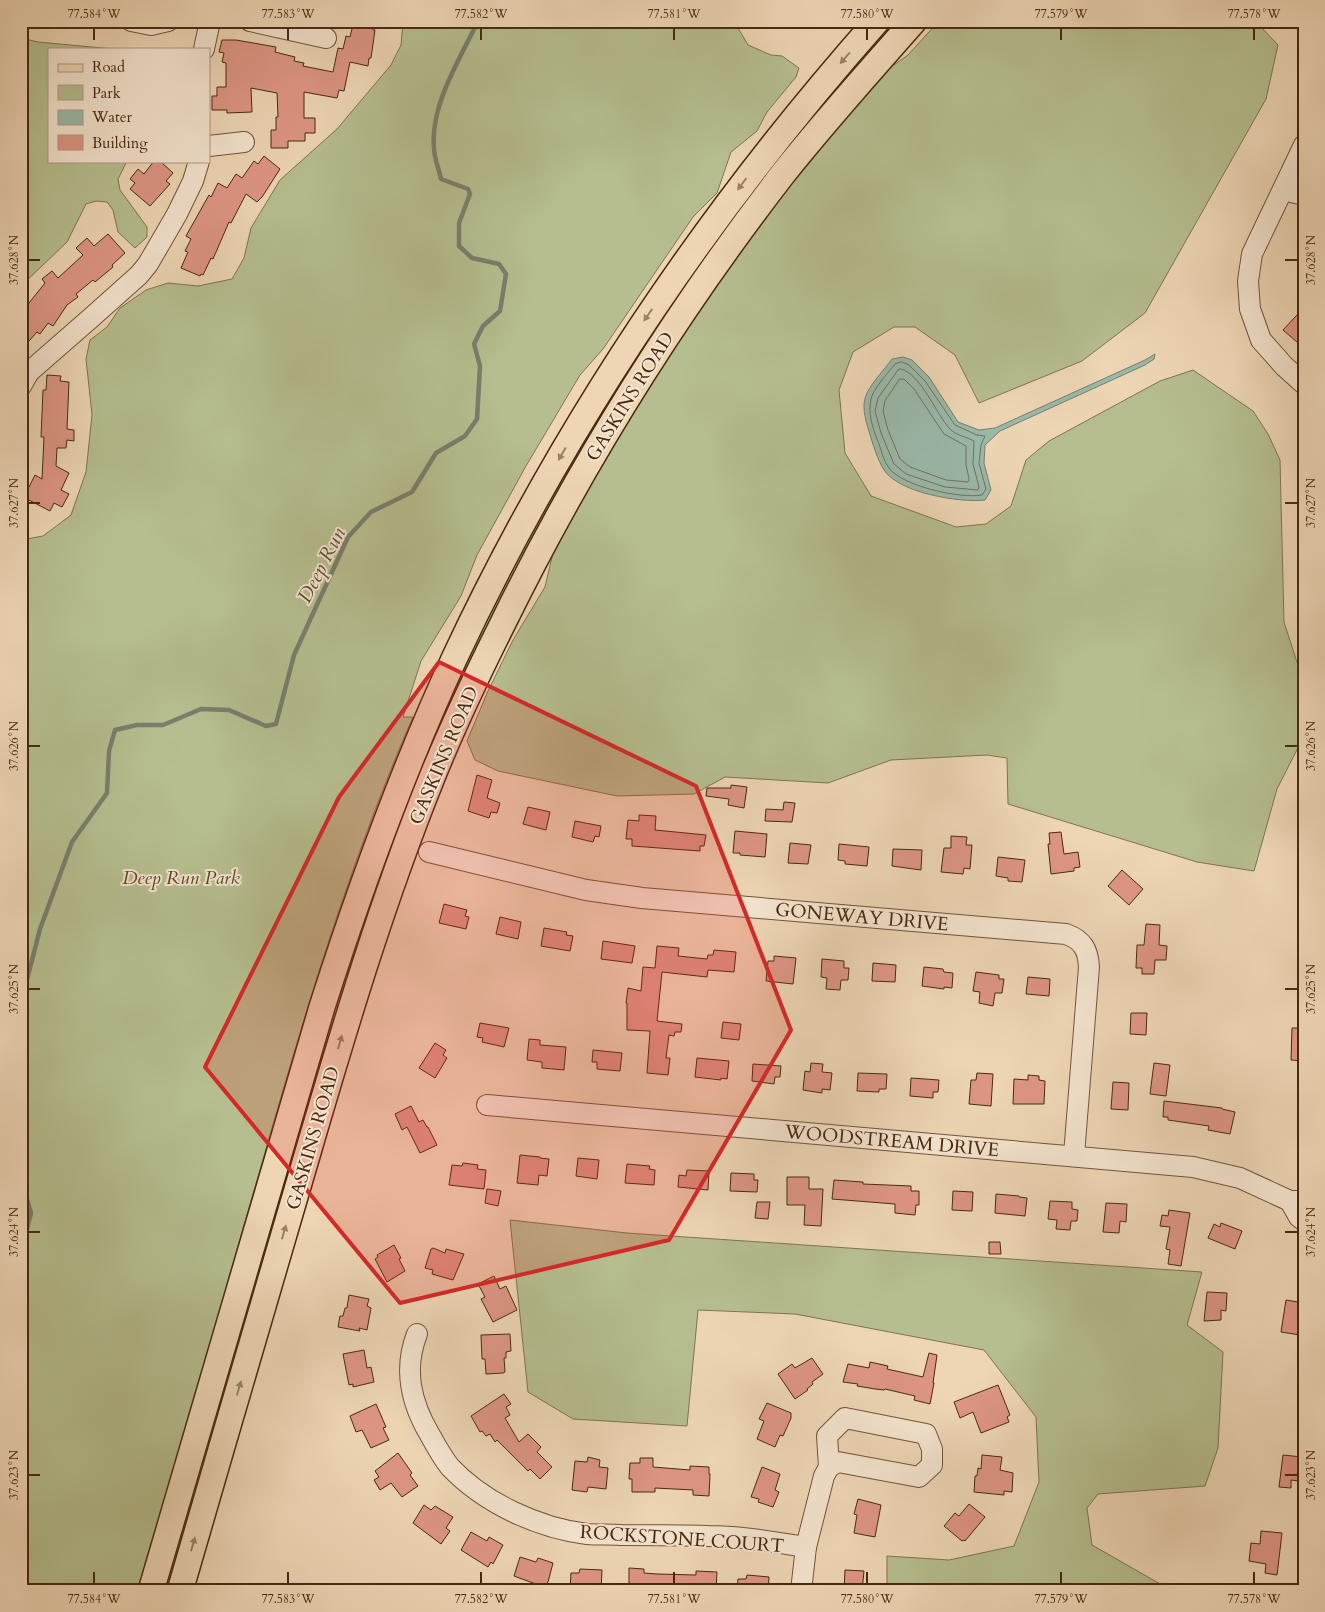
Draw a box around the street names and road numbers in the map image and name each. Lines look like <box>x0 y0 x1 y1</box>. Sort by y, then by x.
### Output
street label: GASKINS ROAD <box>580 327 680 466</box>
street label: GASKINS ROAD <box>403 682 485 829</box>
street label: GONEWAY DRIVE <box>774 896 950 938</box>
street label: GASKINS ROAD <box>280 1064 346 1213</box>
street label: WOODSTREAM DRIVE <box>783 1119 1000 1163</box>
street label: ROCKSTONE COURT <box>579 1519 785 1559</box>

